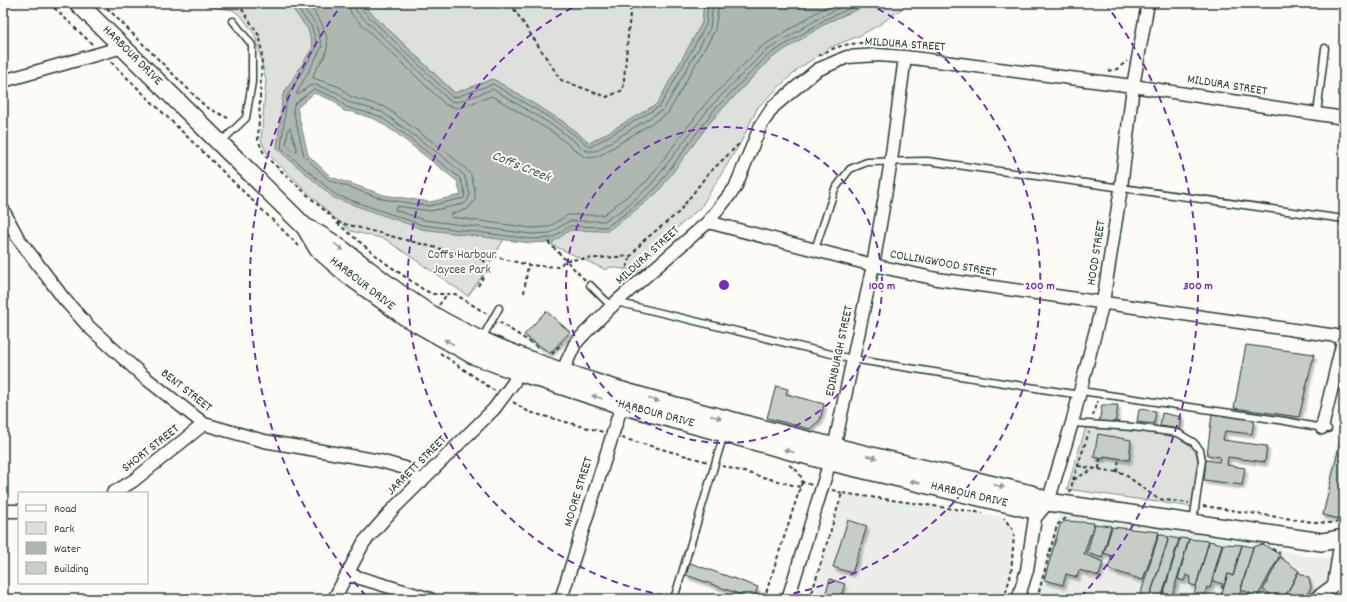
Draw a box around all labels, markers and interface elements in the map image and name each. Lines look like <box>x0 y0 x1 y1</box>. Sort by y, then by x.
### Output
street label: HARBOUR DRIVE <box>98 22 167 91</box>
street label: MILDURA STREET <box>864 33 946 57</box>
street label: MILDURA STREET <box>1186 70 1268 102</box>
water label: Coffs Creek <box>489 146 555 188</box>
street label: HOOD STREET <box>1082 219 1112 287</box>
street label: MILDURA STREET <box>612 222 684 290</box>
one-way arrow <box>334 242 344 250</box>
street label: COLLINGWOOD STREET <box>888 245 998 283</box>
park label: Coffs Harbour Jaycee Park <box>428 246 497 280</box>
street label: HARBOUR DRIVE <box>325 252 399 316</box>
centre of rings <box>717 278 731 292</box>
text: 100 m <box>869 278 895 295</box>
text: 200 m <box>1025 278 1055 295</box>
text: 300 m <box>1183 278 1213 295</box>
street label: EDINBURGH STREET <box>821 304 859 398</box>
one-way arrow <box>443 339 455 346</box>
street label: BENT STREET <box>156 365 216 417</box>
one-way arrow <box>590 394 602 400</box>
street label: HARBOUR DRIVE <box>616 395 696 433</box>
one-way arrow <box>648 398 660 404</box>
one-way arrow <box>711 414 723 420</box>
street label: SHORT STREET <box>118 420 184 478</box>
street label: JARRETT STREET <box>383 432 451 500</box>
one-way arrow <box>783 447 796 453</box>
street label: MOORE STREET <box>559 455 599 529</box>
one-way arrow <box>866 455 879 461</box>
street label: HARBOUR DRIVE <box>929 477 1009 513</box>
one-way arrow <box>909 479 921 485</box>
one-way arrow <box>993 484 1005 490</box>
legend <box>18 492 148 584</box>
text: Road <box>54 501 76 518</box>
text: Park <box>54 521 75 538</box>
text: Water <box>54 541 81 558</box>
text: Building <box>54 561 89 578</box>

